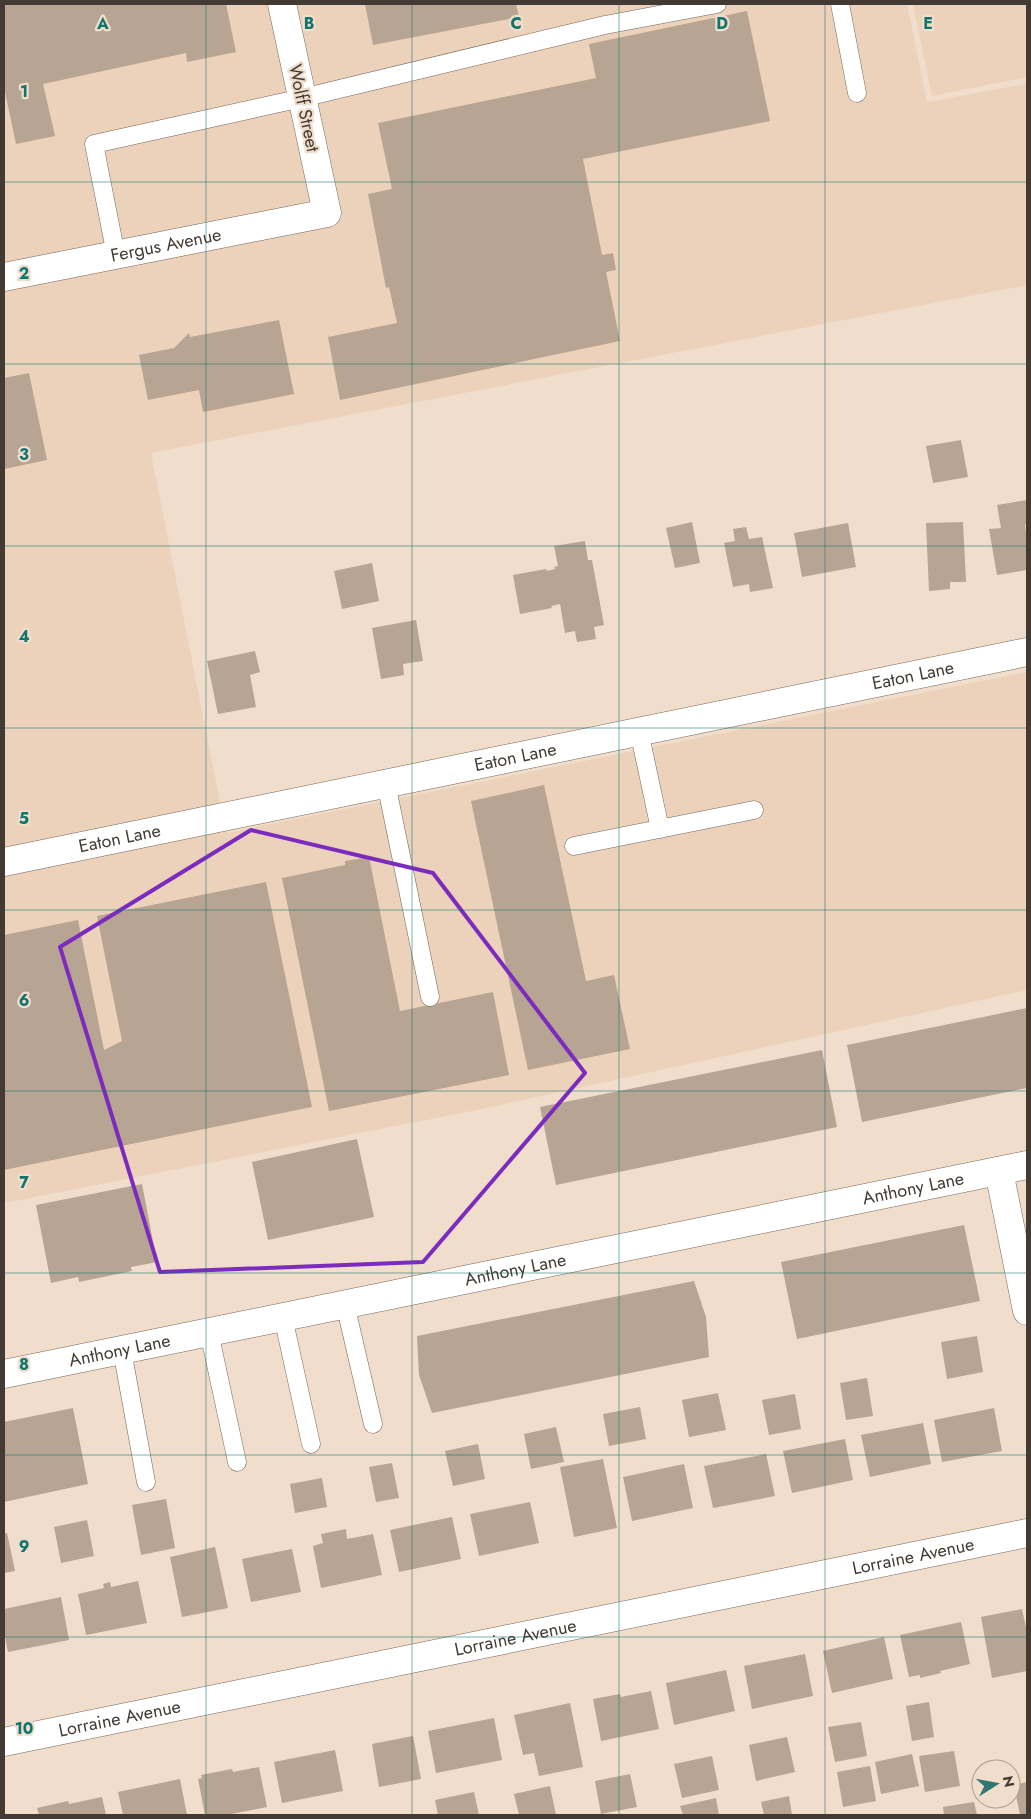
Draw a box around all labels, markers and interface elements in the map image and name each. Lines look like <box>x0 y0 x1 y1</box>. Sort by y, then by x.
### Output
text: A <box>96 12 109 35</box>
text: B <box>304 12 314 35</box>
text: C <box>510 12 522 35</box>
text: D <box>716 12 728 35</box>
text: E <box>923 12 933 35</box>
street label: Wolff Street <box>282 62 326 155</box>
text: 1 <box>20 80 28 103</box>
street label: Fergus Avenue <box>108 221 223 269</box>
text: 2 <box>19 262 29 285</box>
text: 3 <box>19 443 29 466</box>
text: 4 <box>18 625 30 648</box>
street label: Eaton Lane <box>870 654 956 696</box>
street label: Eaton Lane <box>472 736 559 778</box>
text: 5 <box>19 807 29 830</box>
street label: Eaton Lane <box>76 817 163 859</box>
text: 6 <box>19 989 29 1012</box>
street label: Anthony Lane <box>860 1165 966 1211</box>
text: 7 <box>19 1171 29 1194</box>
street label: Anthony Lane <box>462 1246 569 1293</box>
street label: Anthony Lane <box>66 1327 173 1373</box>
text: 8 <box>19 1353 29 1376</box>
street label: Lorraine Avenue <box>850 1531 977 1581</box>
text: 9 <box>19 1535 29 1558</box>
street label: Lorraine Avenue <box>452 1612 579 1663</box>
street label: Lorraine Avenue <box>56 1693 183 1744</box>
text: 10 <box>15 1717 33 1740</box>
north arrow <box>971 1759 1021 1809</box>
text: N <box>998 1774 1020 1789</box>

